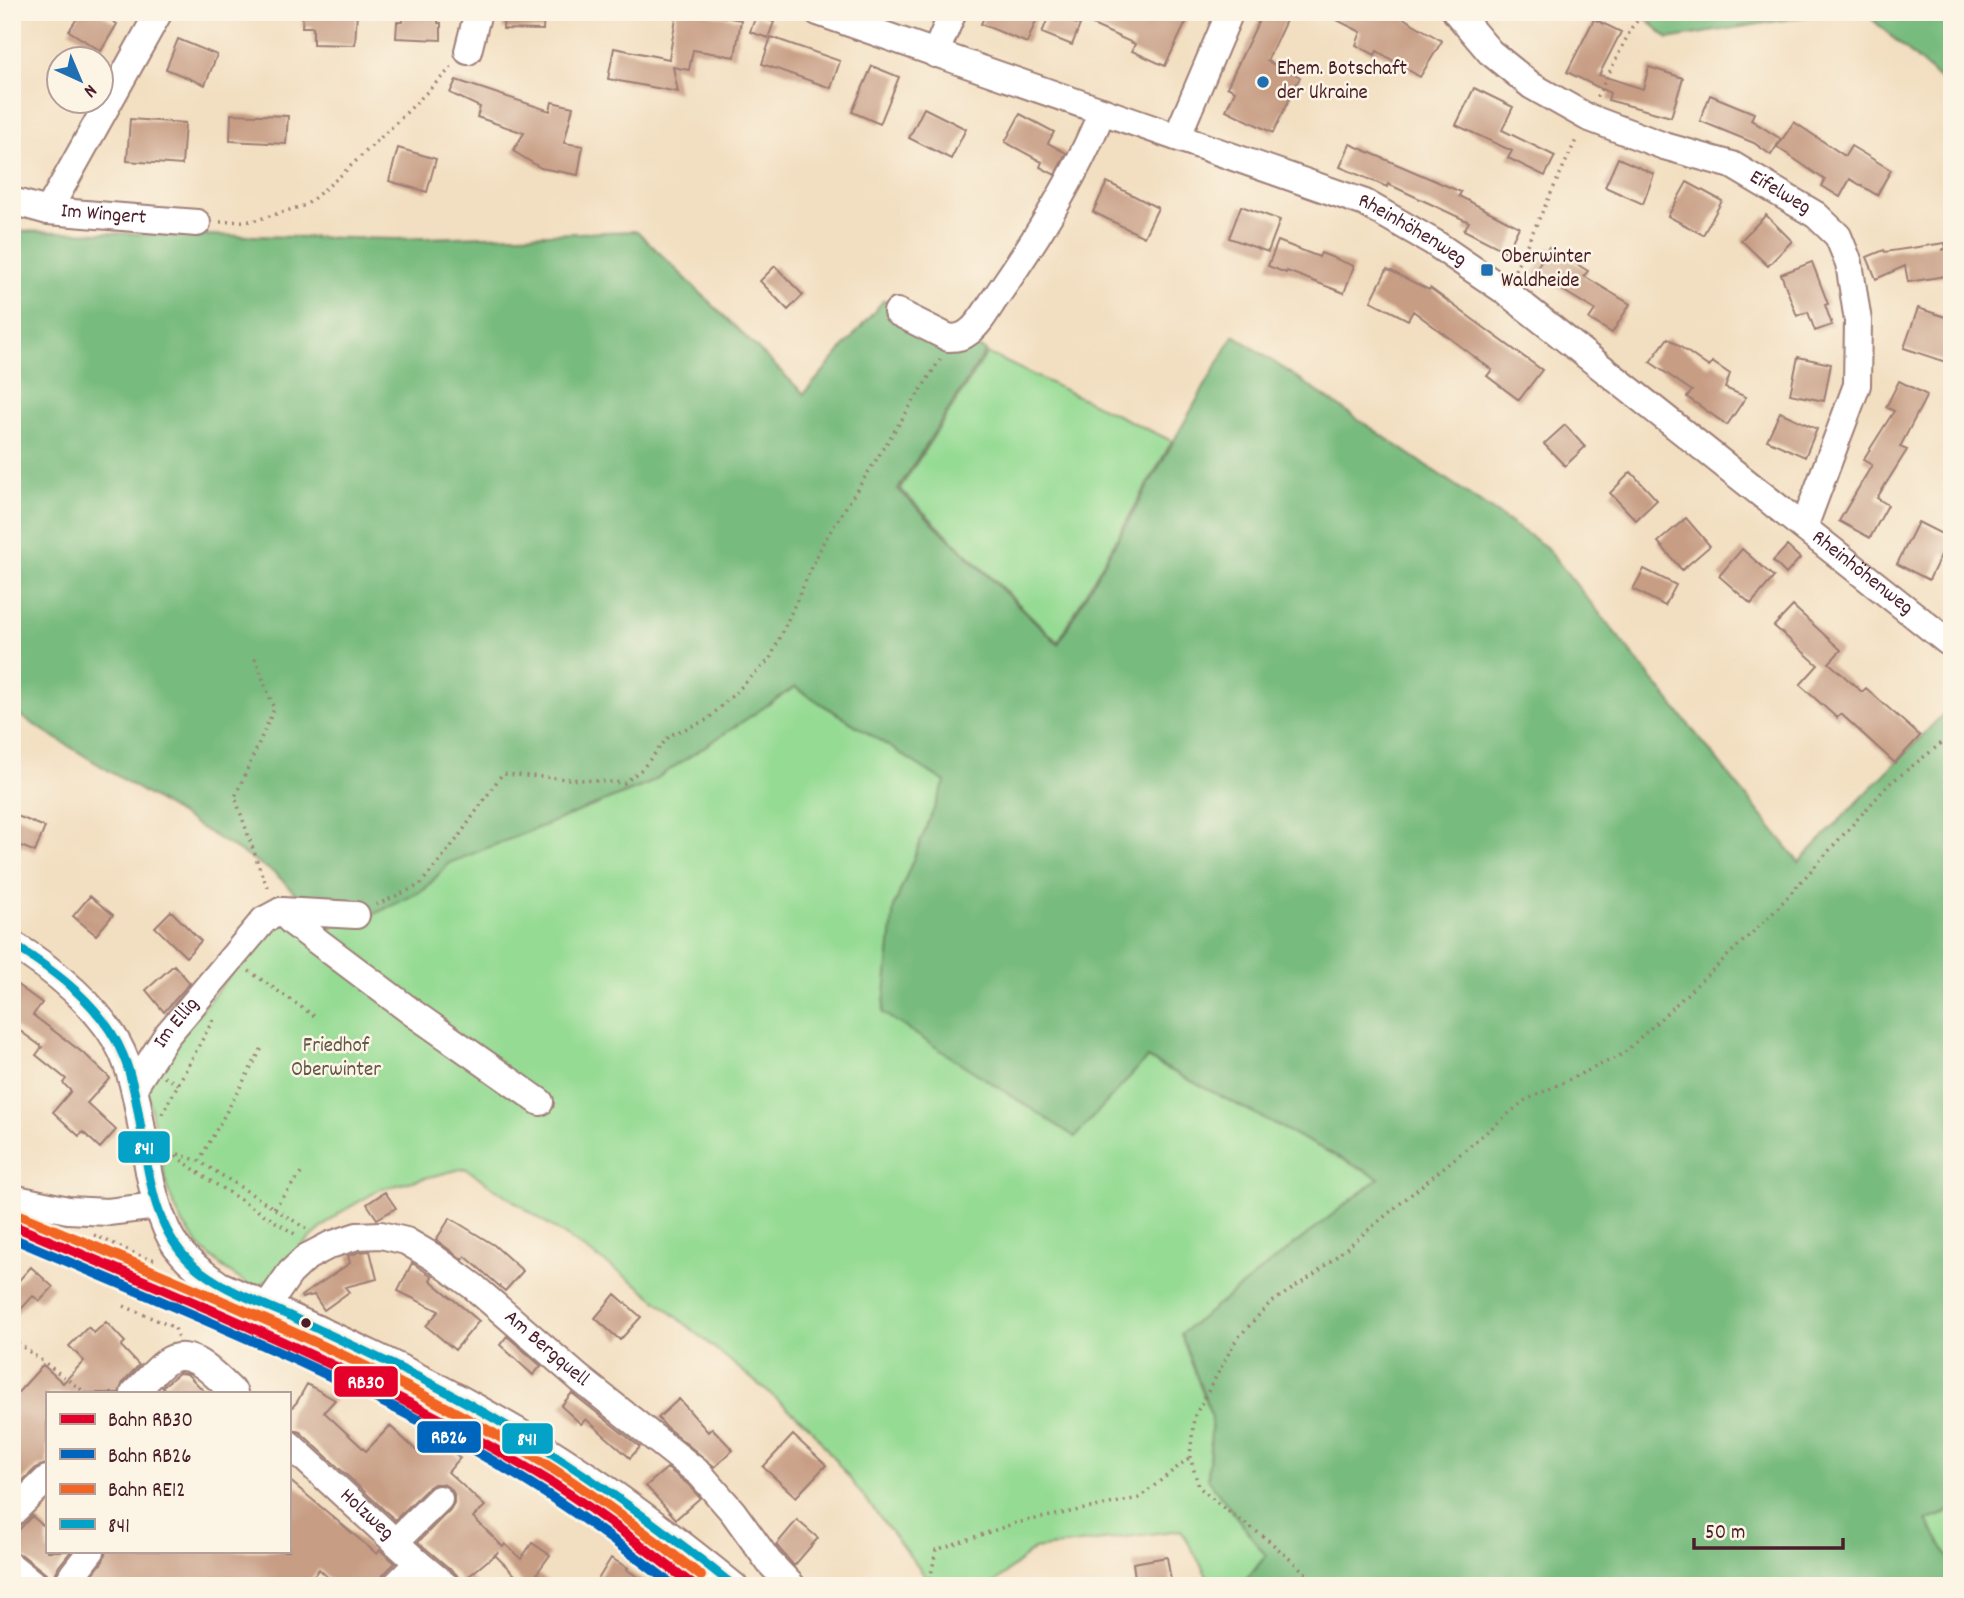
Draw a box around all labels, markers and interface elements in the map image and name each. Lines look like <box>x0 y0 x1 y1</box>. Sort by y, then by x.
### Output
north arrow <box>46 46 116 116</box>
place label: Ehem. Botschaft der Ukraine <box>1277 55 1407 109</box>
marker: Ehem. Botschaft der Ukraine <box>1255 74 1271 90</box>
text: N <box>77 77 102 103</box>
street label: Eifelweg <box>1743 163 1816 223</box>
street label: Rheinhöhenweg <box>1354 187 1472 275</box>
street label: Im Wingert <box>60 197 147 234</box>
place label: Oberwinter Waldheide <box>1501 243 1591 297</box>
marker: Oberwinter Waldheide <box>1479 262 1495 278</box>
street label: Rheinhöhenweg <box>1805 524 1919 623</box>
street label: Im Ellig <box>147 991 207 1055</box>
park label: Friedhof Oberwinter <box>291 1032 381 1086</box>
line badge: 841 <box>117 1130 171 1164</box>
text: 841 <box>134 1137 154 1164</box>
street label: Am Bergquell <box>497 1304 595 1395</box>
unlabelled marker <box>299 1316 313 1330</box>
line badge: RB30 <box>333 1365 399 1398</box>
text: RB30 <box>347 1371 385 1398</box>
legend <box>46 1392 290 1552</box>
text: Bahn RB30 <box>108 1407 193 1437</box>
line badge: RB26 <box>416 1420 482 1454</box>
line badge: 841 <box>501 1422 554 1455</box>
text: RB26 <box>431 1426 467 1453</box>
text: 841 <box>517 1428 537 1455</box>
text: Bahn RB26 <box>108 1443 192 1473</box>
text: Bahn RE12 <box>108 1477 185 1507</box>
street label: Holzweg <box>332 1482 400 1548</box>
scale bar <box>1694 1507 1843 1551</box>
text: 841 <box>108 1513 130 1543</box>
text: 50 m <box>1705 1519 1745 1549</box>

